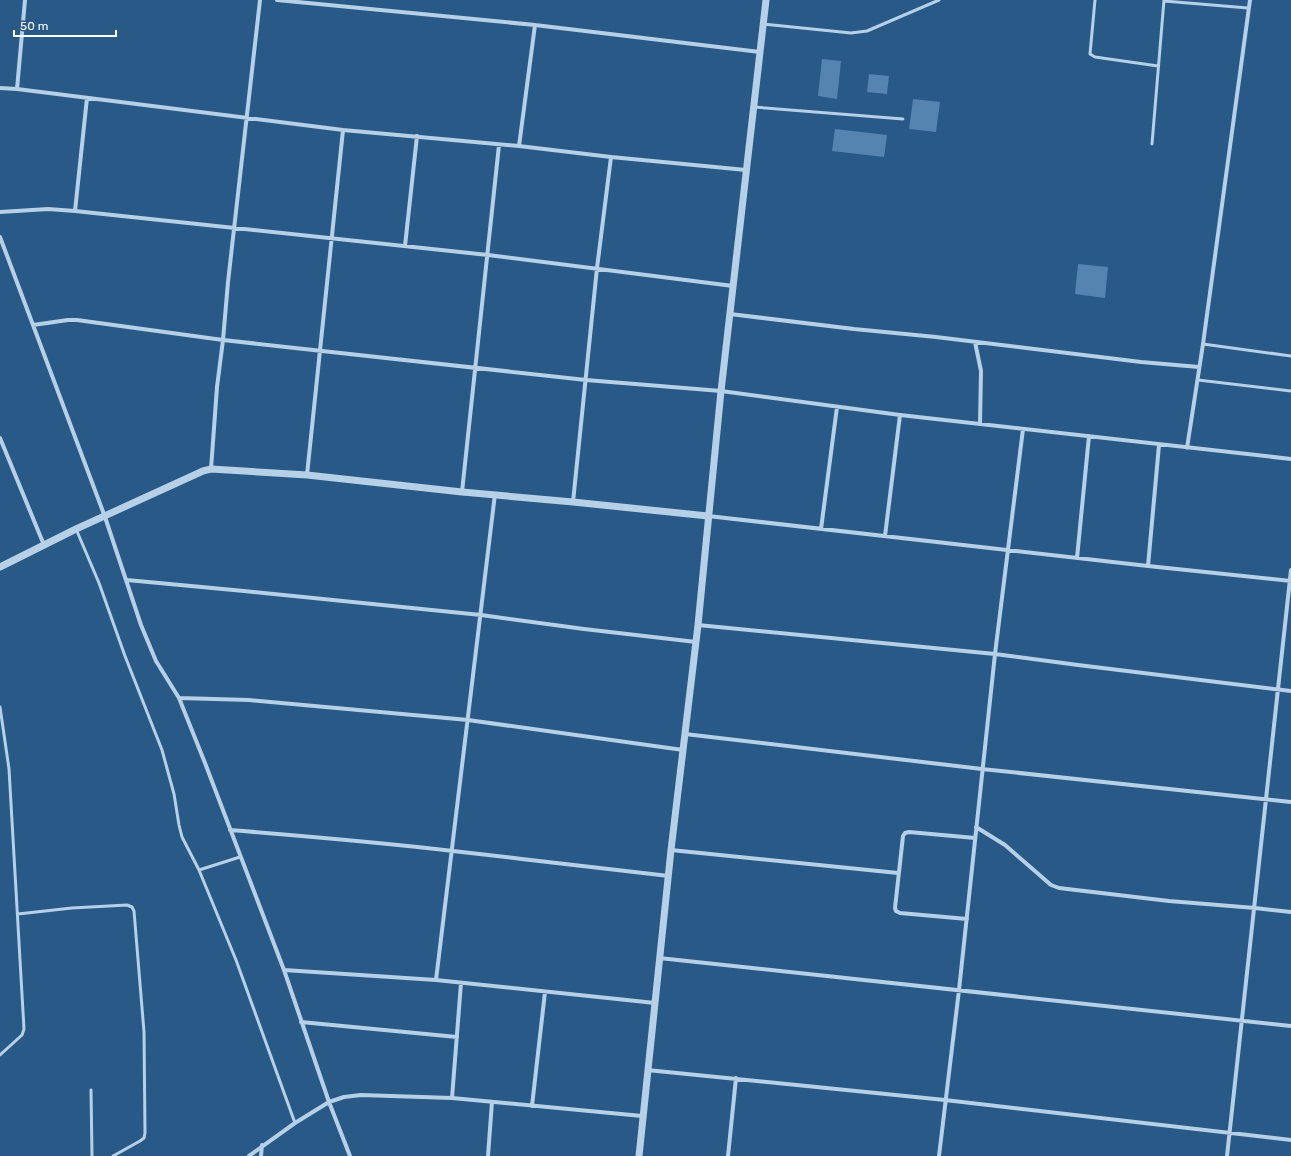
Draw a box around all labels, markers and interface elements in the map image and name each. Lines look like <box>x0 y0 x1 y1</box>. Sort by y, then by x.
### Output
scale bar <box>14 12 116 38</box>
text: 50 m <box>20 19 48 33</box>

